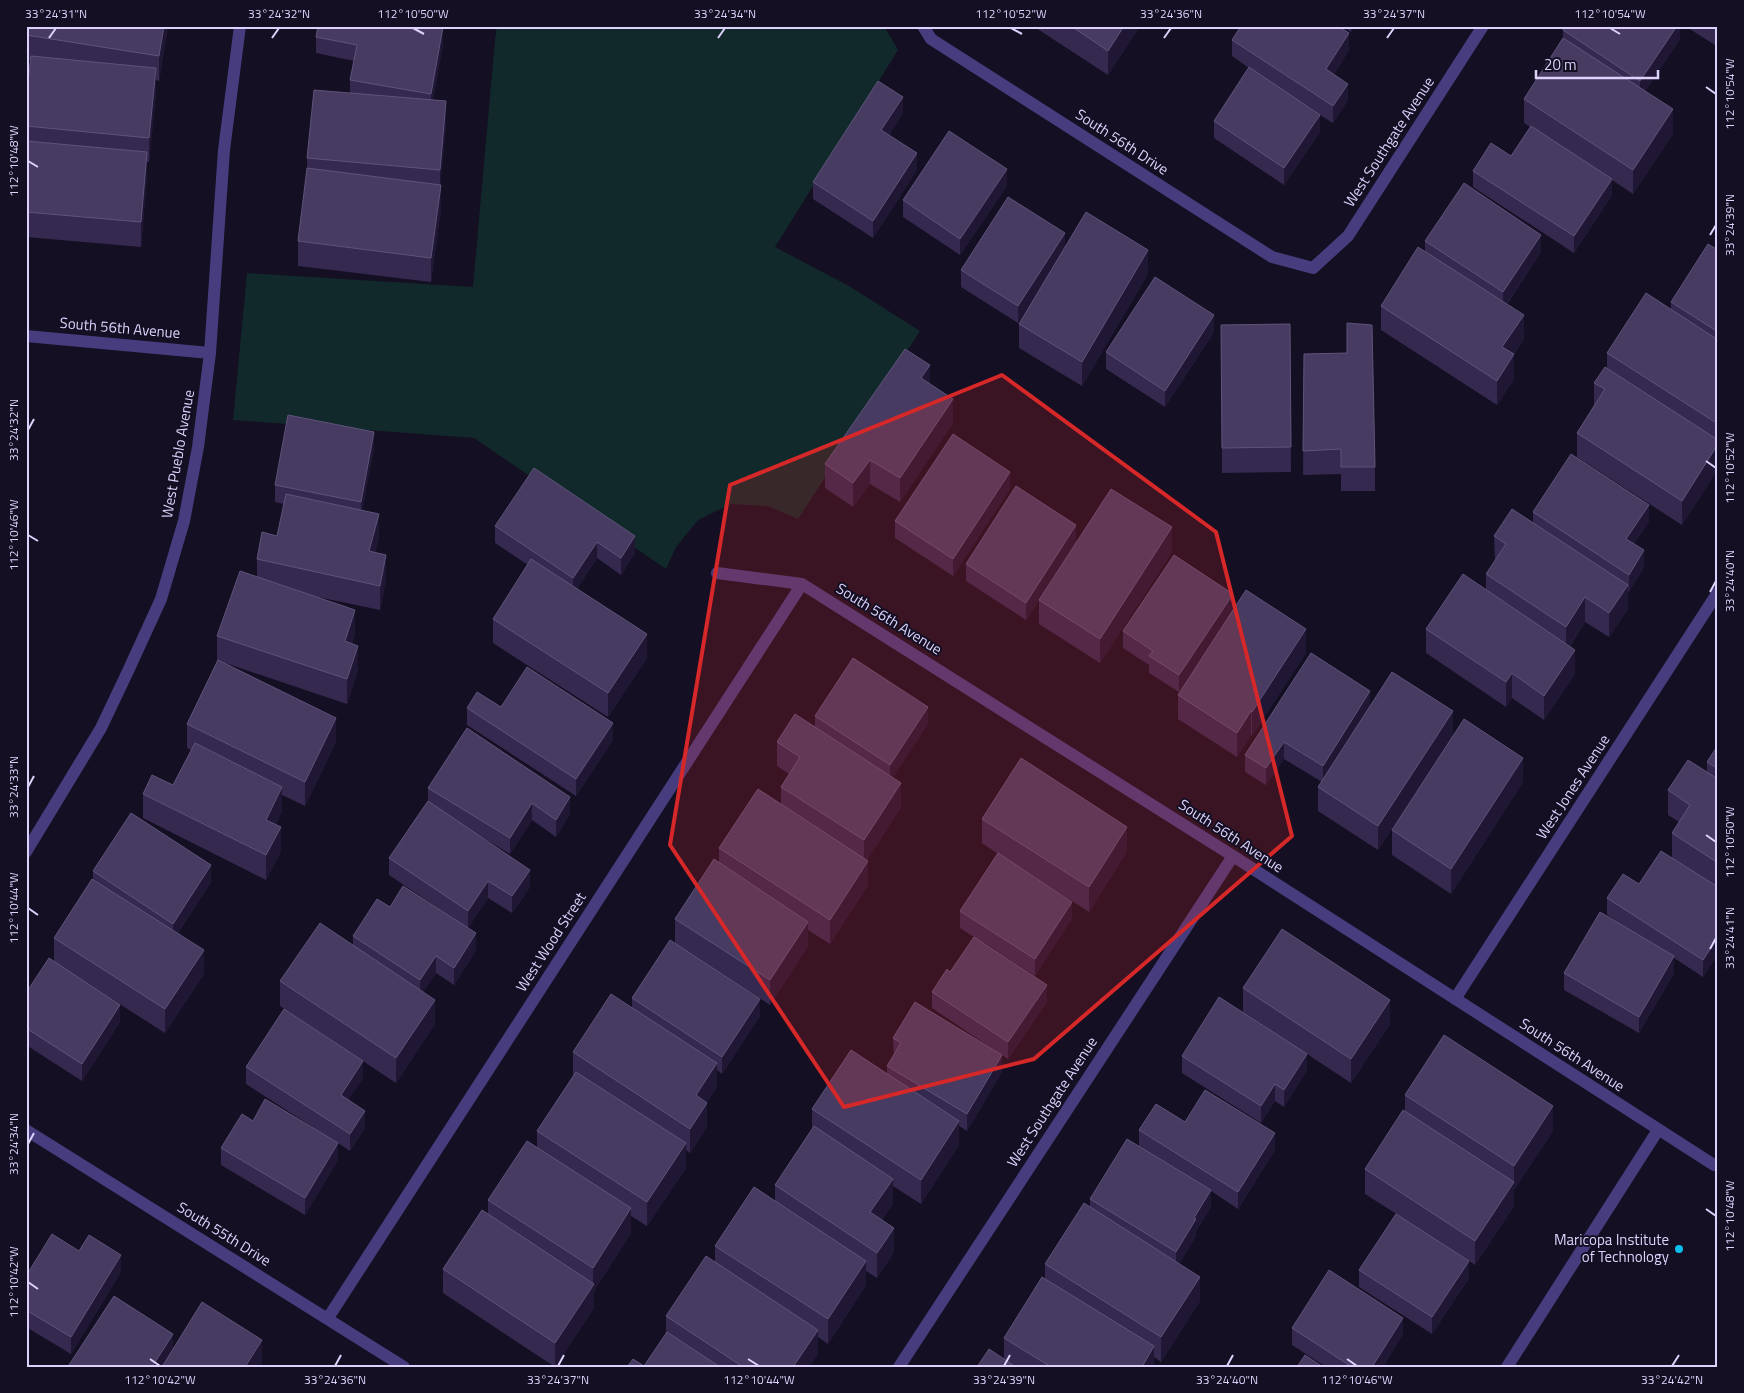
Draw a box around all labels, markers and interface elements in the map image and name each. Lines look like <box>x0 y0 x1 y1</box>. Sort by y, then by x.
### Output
text: 33°24'31"N <box>25 4 87 23</box>
text: 33°24'32"N <box>248 4 310 23</box>
text: 112°10'50"W <box>377 4 449 23</box>
text: 33°24'34"N <box>694 4 756 23</box>
text: 112°10'52"W <box>975 4 1047 23</box>
text: 33°24'36"N <box>1140 4 1202 23</box>
text: 33°24'37"N <box>1363 4 1425 23</box>
text: 112°10'54"W <box>1574 4 1646 23</box>
scale bar <box>1536 48 1659 80</box>
text: 20 m <box>1544 53 1577 76</box>
text: 112°10'54"W <box>1720 58 1739 130</box>
street label: West Southgate Avenue <box>1338 72 1440 212</box>
street label: South 56th Drive <box>1071 103 1173 180</box>
text: 112°10'48"W <box>4 125 23 197</box>
text: 33°24'39"N <box>1720 194 1739 256</box>
street label: South 56th Avenue <box>59 311 181 344</box>
street label: West Pueblo Avenue <box>155 388 200 520</box>
text: 33°24'32"N <box>4 399 23 461</box>
text: 112°10'52"W <box>1720 432 1739 504</box>
text: 112°10'46"W <box>4 499 23 571</box>
text: 33°24'40"N <box>1720 550 1739 612</box>
street label: South 56th Avenue <box>832 577 947 660</box>
street label: West Jones Avenue <box>1530 730 1615 844</box>
text: 33°24'33"N <box>4 756 23 818</box>
street label: South 56th Avenue <box>1174 793 1288 878</box>
text: 112°10'50"W <box>1720 806 1739 878</box>
text: 112°10'44"W <box>4 872 23 944</box>
street label: West Wood Street <box>510 887 592 996</box>
text: 33°24'41"N <box>1720 907 1739 969</box>
street label: South 56th Avenue <box>1515 1012 1629 1097</box>
street label: West Southgate Avenue <box>1001 1032 1103 1172</box>
text: 33°24'34"N <box>4 1113 23 1175</box>
text: 112°10'48"W <box>1720 1180 1739 1252</box>
street label: South 55th Drive <box>173 1196 276 1272</box>
place label: Maricopa Institute of Technology <box>1554 1228 1669 1268</box>
marker: Maricopa Institute of Technology <box>1673 1243 1685 1255</box>
text: 112°10'42"W <box>4 1246 23 1318</box>
text: 112°10'42"W <box>124 1370 196 1389</box>
text: 33°24'36"N <box>304 1370 366 1389</box>
text: 33°24'37"N <box>527 1370 589 1389</box>
text: 112°10'44"W <box>723 1370 795 1389</box>
text: 33°24'39"N <box>973 1370 1035 1389</box>
text: 33°24'40"N <box>1196 1370 1258 1389</box>
text: 112°10'46"W <box>1321 1370 1393 1389</box>
text: 33°24'42"N <box>1641 1370 1703 1389</box>

